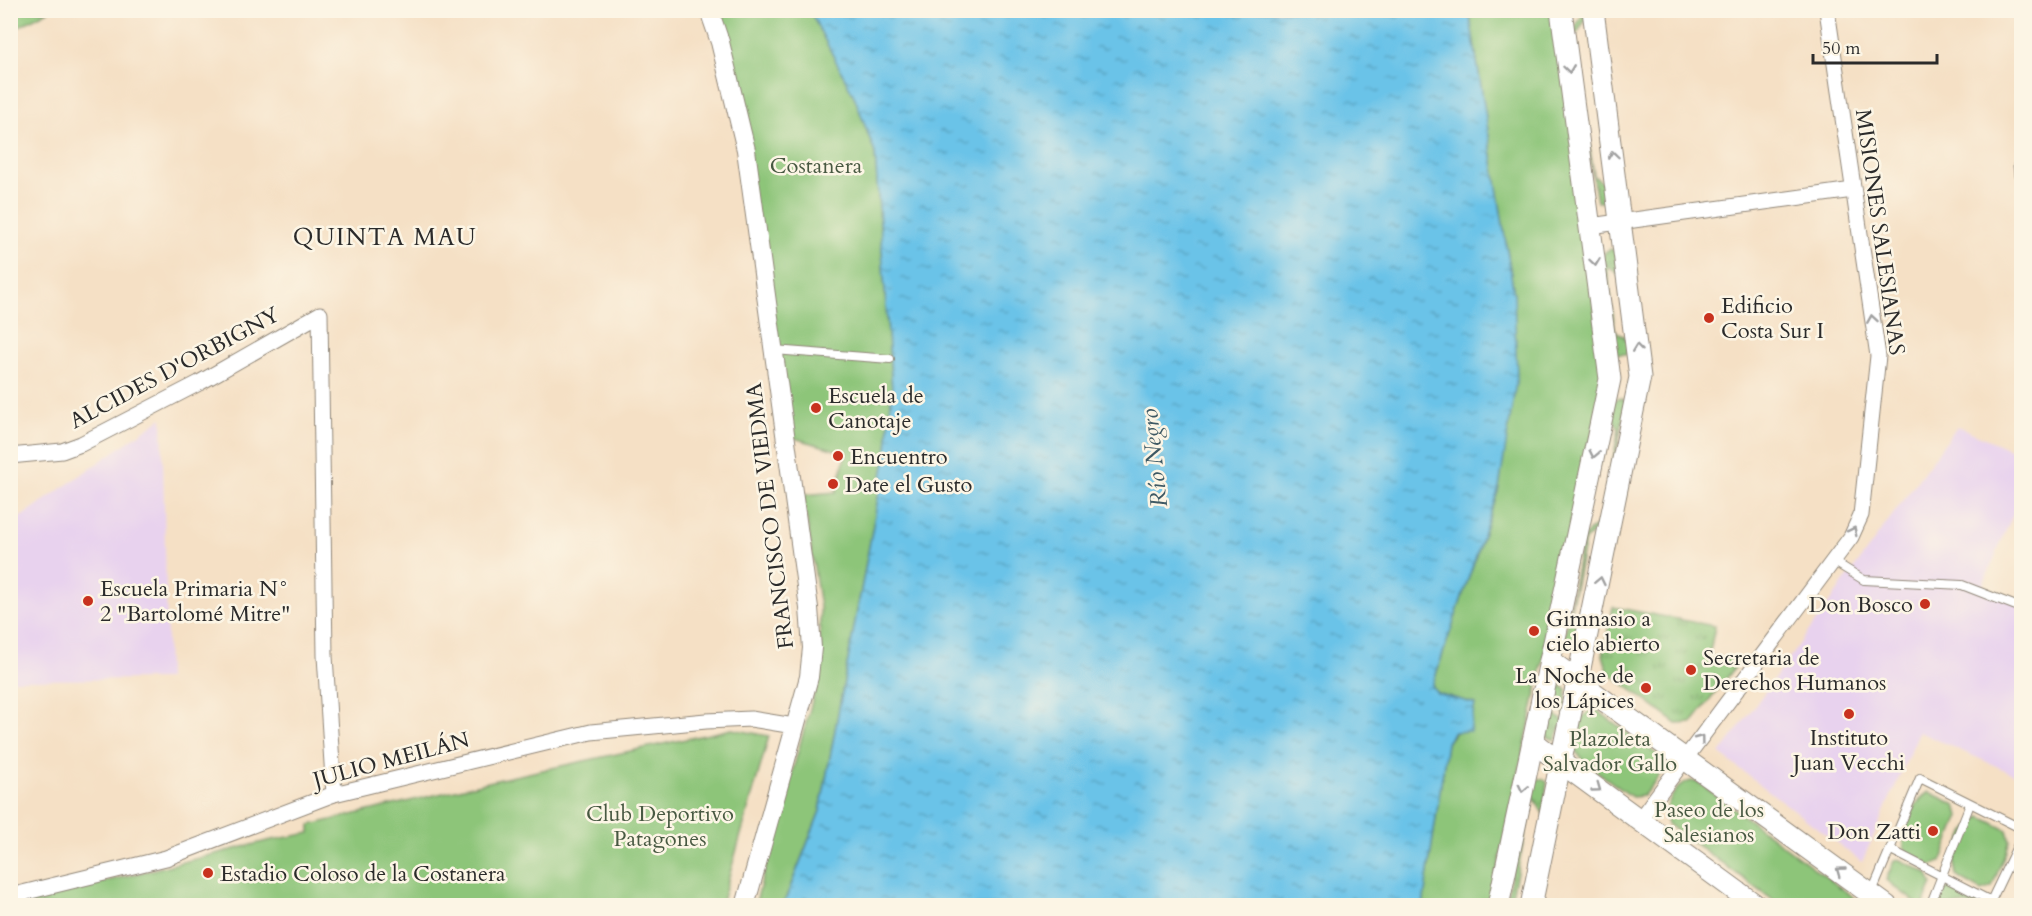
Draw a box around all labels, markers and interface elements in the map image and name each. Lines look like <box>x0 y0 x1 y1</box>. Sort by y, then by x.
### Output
scale bar <box>1813 27 1938 65</box>
text: 50 m <box>1822 36 1861 61</box>
one-way arrow <box>1562 64 1574 73</box>
street label: MISIONES SALESIANAS <box>1848 107 1912 357</box>
one-way arrow <box>1607 150 1619 159</box>
park label: Costanera <box>770 151 863 181</box>
district label: QUINTA MAU <box>293 221 477 254</box>
one-way arrow <box>1588 257 1600 266</box>
place label: Edificio Costa Sur I <box>1721 291 1824 346</box>
street label: ALCIDES D'ORBIGNY <box>64 299 285 436</box>
marker: Edificio Costa Sur I <box>1702 311 1716 325</box>
one-way arrow <box>1867 314 1879 323</box>
one-way arrow <box>1631 344 1644 353</box>
street label: FRANCISCO DE VIEDMA <box>739 381 801 651</box>
place label: Escuela de Canotaje <box>828 381 924 436</box>
marker: Escuela de Canotaje <box>809 401 823 415</box>
water label: Río Negro <box>1133 407 1176 509</box>
place label: Encuentro <box>850 442 948 472</box>
marker: Encuentro <box>831 449 845 463</box>
one-way arrow <box>1589 449 1602 459</box>
place label: Date el Gusto <box>845 470 973 500</box>
marker: Date el Gusto <box>826 477 840 491</box>
one-way arrow <box>1846 527 1857 538</box>
place label: Escuela Primaria N° 2 "Bartolomé Mitre" <box>100 574 290 629</box>
one-way arrow <box>1592 576 1605 586</box>
place label: Don Bosco <box>1809 590 1913 620</box>
marker: Escuela Primaria N° 2 "Bartolomé Mitre" <box>81 594 95 608</box>
marker: Don Bosco <box>1918 597 1932 611</box>
place label: Gimnasio a cielo abierto <box>1546 604 1660 659</box>
marker: Gimnasio a cielo abierto <box>1527 624 1541 638</box>
place label: Secretaria de Derechos Humanos <box>1703 643 1886 698</box>
place label: La Noche de los Lápices <box>1515 661 1634 716</box>
marker: Secretaria de Derechos Humanos <box>1684 663 1698 677</box>
marker: La Noche de los Lápices <box>1639 681 1653 695</box>
marker: Instituto Juan Vecchi <box>1842 707 1856 721</box>
place label: Instituto Juan Vecchi <box>1790 723 1905 778</box>
park label: Plazoleta Salvador Gallo <box>1543 724 1677 779</box>
street label: JULIO MEILÁN <box>307 725 473 796</box>
one-way arrow <box>1692 734 1703 745</box>
one-way arrow <box>1591 781 1602 792</box>
one-way arrow <box>1517 783 1530 793</box>
park label: Paseo de los Salesianos <box>1654 795 1764 850</box>
park label: Club Deportivo Patagones <box>586 799 734 854</box>
place label: Don Zatti <box>1828 817 1921 847</box>
marker: Don Zatti <box>1926 824 1940 838</box>
place label: Estadio Coloso de la Costanera <box>220 859 506 889</box>
marker: Estadio Coloso de la Costanera <box>201 866 215 880</box>
one-way arrow <box>1836 867 1847 878</box>

